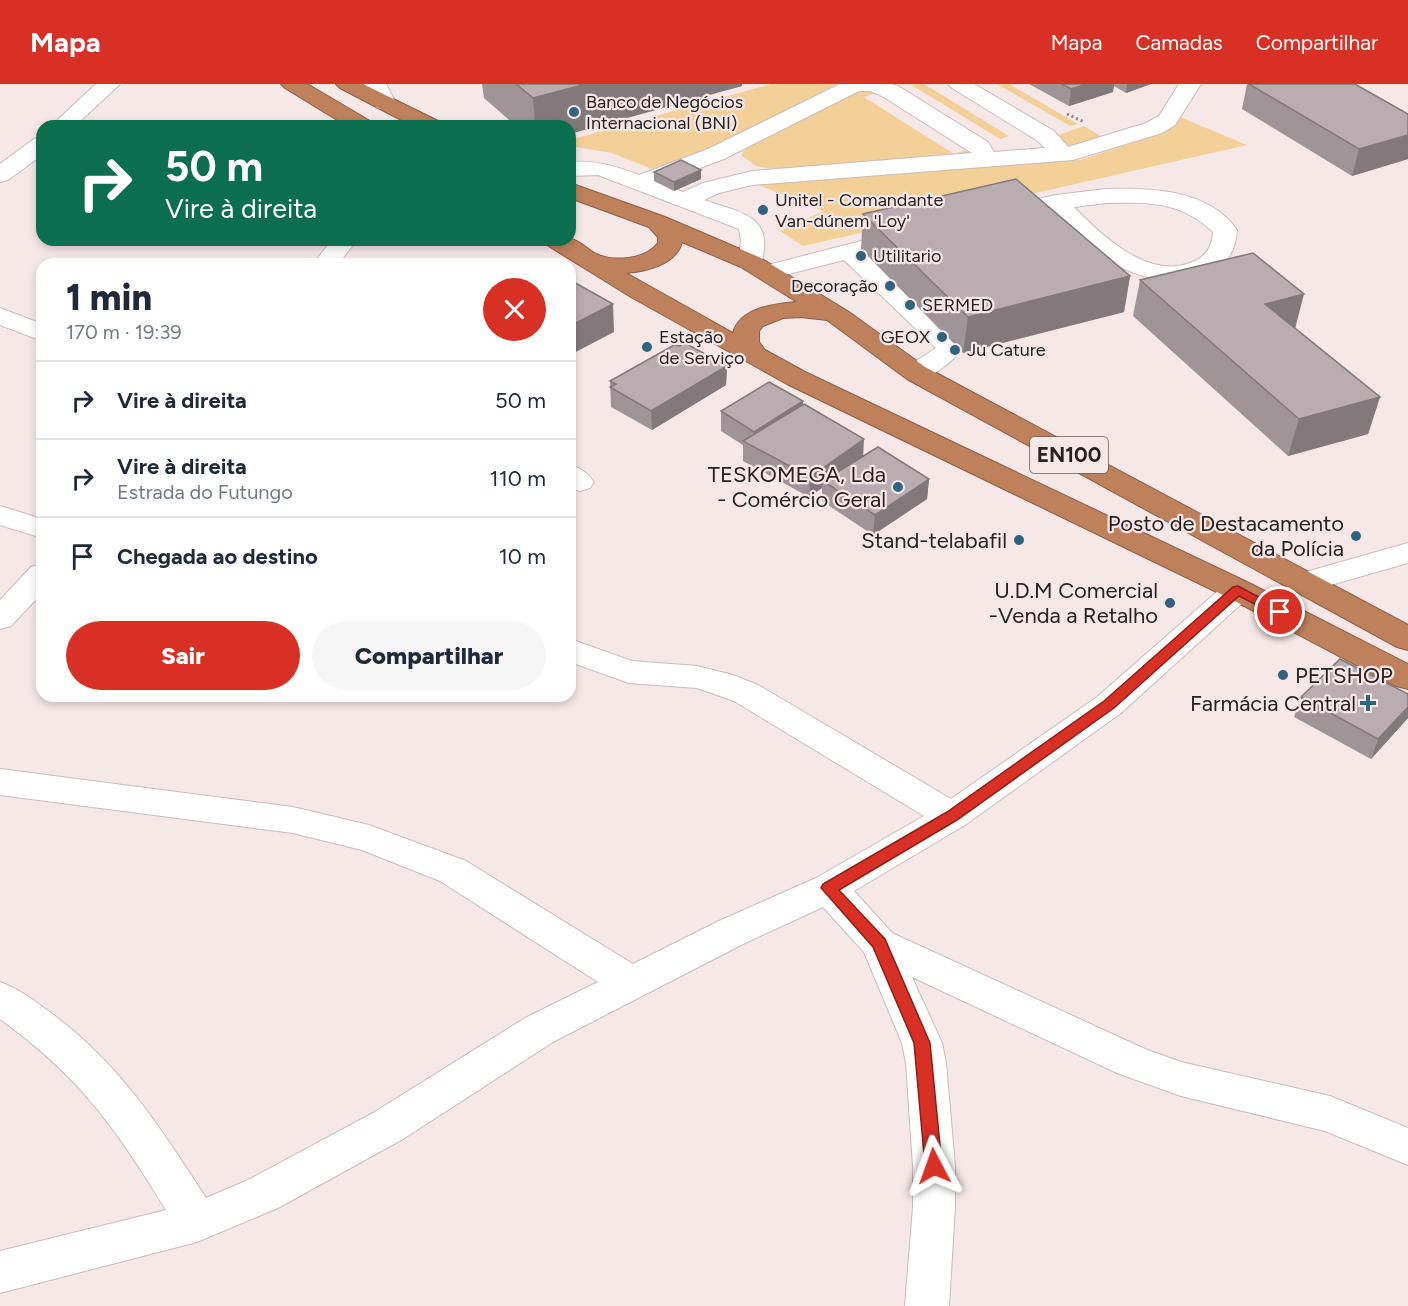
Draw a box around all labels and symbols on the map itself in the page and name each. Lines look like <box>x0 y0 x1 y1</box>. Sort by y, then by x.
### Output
place label: Banco de Negócios Internacional (BNI) <box>586 91 743 134</box>
marker: Banco de Negócios Internacional (BNI) <box>567 105 581 119</box>
place label: Unitel - Comandante Van-dúnem 'Loy' <box>775 189 943 232</box>
marker: Unitel - Comandante Van-dúnem 'Loy' <box>756 203 770 217</box>
place label: Utilitario <box>873 245 941 267</box>
marker: Utilitario <box>854 249 868 263</box>
place label: Decoração <box>791 275 878 297</box>
marker: Decoração <box>883 279 897 293</box>
place label: SERMED <box>922 294 993 316</box>
marker: SERMED <box>903 298 917 312</box>
place label: Estação de Serviço <box>659 326 745 369</box>
place label: GEOX <box>881 326 930 348</box>
marker: GEOX <box>935 330 949 344</box>
place label: Ju Cature <box>967 339 1046 361</box>
marker: Estação de Serviço <box>640 340 654 354</box>
marker: Ju Cature <box>948 343 962 357</box>
road number: EN100 <box>1030 437 1108 473</box>
place label: TESKOMEGA, Lda - Comércio Geral <box>708 461 886 513</box>
marker: TESKOMEGA, Lda - Comércio Geral <box>891 480 905 494</box>
place label: Posto de Destacamento da Polícia <box>1108 510 1344 562</box>
place label: Stand-telabafil <box>861 527 1007 554</box>
marker: Posto de Destacamento da Polícia <box>1349 529 1363 543</box>
marker: Stand-telabafil <box>1012 533 1026 547</box>
place label: U.D.M Comercial -Venda a Retalho <box>989 577 1158 629</box>
pin <box>1254 586 1305 637</box>
marker: U.D.M Comercial -Venda a Retalho <box>1163 596 1177 610</box>
place label: PETSHOP <box>1295 662 1393 689</box>
marker: PETSHOP <box>1276 668 1290 682</box>
place label: Farmácia Central <box>1190 690 1356 717</box>
marker: Farmácia Central <box>1361 696 1375 710</box>
position arrow <box>902 1134 966 1198</box>

